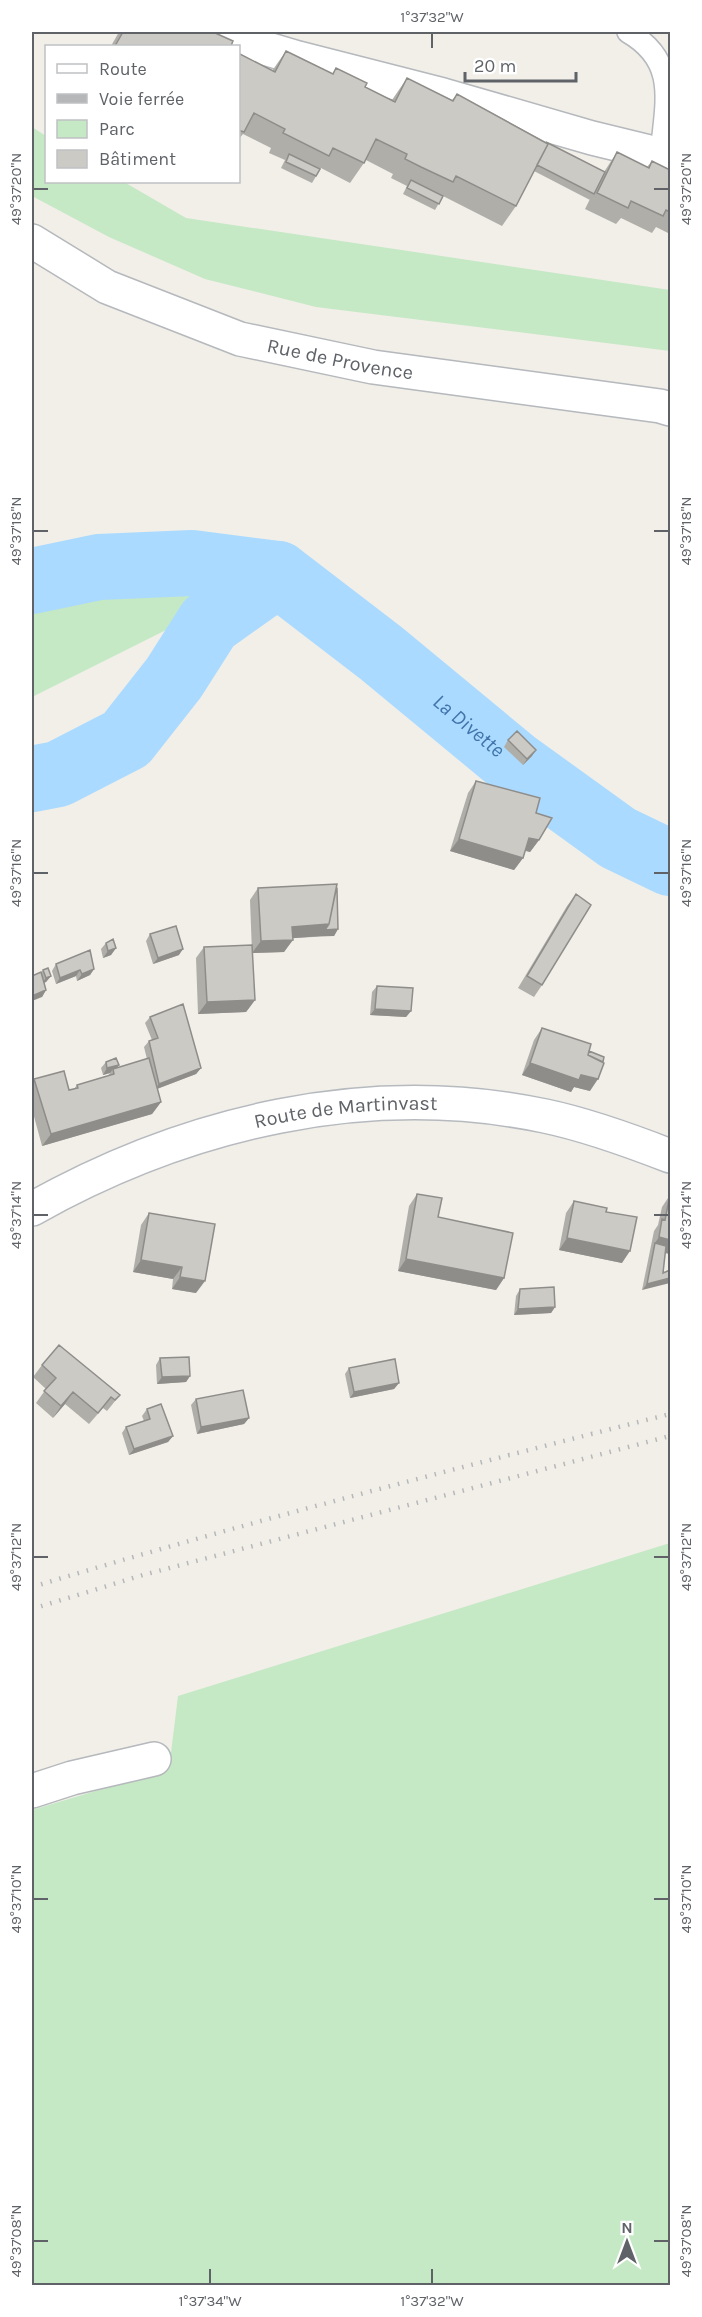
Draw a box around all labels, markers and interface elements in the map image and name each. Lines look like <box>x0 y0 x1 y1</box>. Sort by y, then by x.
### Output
text: 1°37'32"W <box>400 8 464 26</box>
legend <box>45 45 240 183</box>
scale bar <box>465 45 576 83</box>
text: 20 m <box>474 55 516 77</box>
text: Route <box>99 58 147 80</box>
text: Voie ferrée <box>99 88 184 110</box>
text: Parc <box>99 118 135 140</box>
text: Bâtiment <box>99 148 176 170</box>
text: 49°37'20"N <box>7 153 25 225</box>
text: 49°37'20"N <box>677 153 695 225</box>
street label: Rue de Provence <box>265 334 415 384</box>
text: 49°37'18"N <box>7 496 25 566</box>
text: 49°37'18"N <box>677 496 695 566</box>
water label: La Divette <box>428 689 510 762</box>
text: 49°37'16"N <box>7 839 25 907</box>
text: 49°37'16"N <box>677 839 695 907</box>
street label: Route de Martinvast <box>252 1092 438 1133</box>
text: 49°37'14"N <box>7 1181 25 1249</box>
text: 49°37'14"N <box>677 1181 695 1249</box>
text: 49°37'12"N <box>7 1523 25 1591</box>
text: 49°37'12"N <box>677 1523 695 1591</box>
text: 49°37'10"N <box>7 1865 25 1933</box>
text: 49°37'10"N <box>677 1865 695 1933</box>
text: 49°37'08"N <box>7 2204 25 2278</box>
text: 49°37'08"N <box>677 2204 695 2278</box>
north arrow <box>597 2212 657 2272</box>
text: N <box>621 2218 633 2237</box>
text: 1°37'34"W <box>178 2292 242 2310</box>
text: 1°37'32"W <box>400 2292 464 2310</box>

